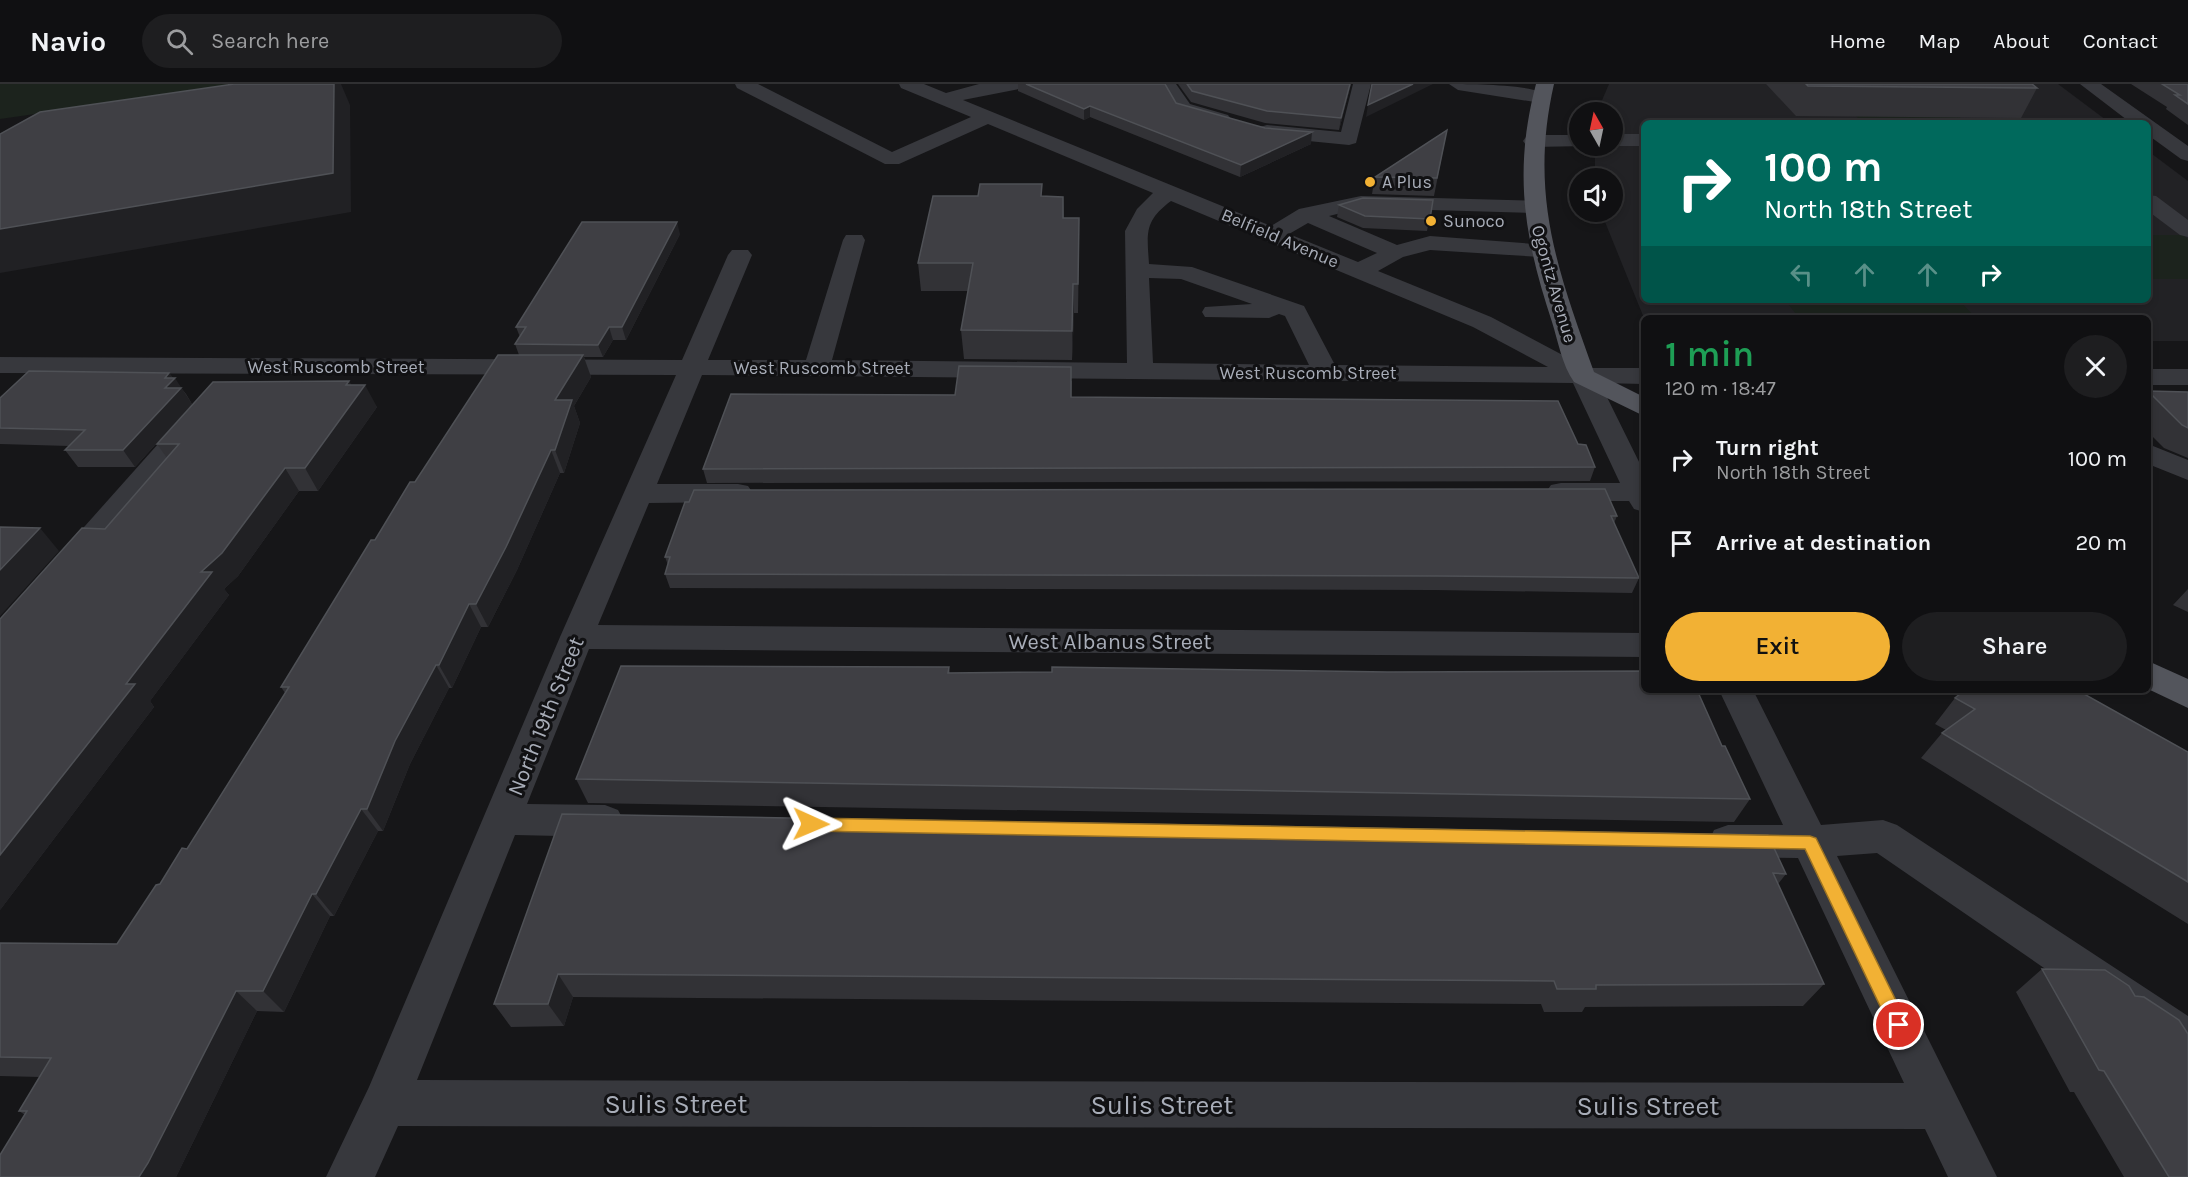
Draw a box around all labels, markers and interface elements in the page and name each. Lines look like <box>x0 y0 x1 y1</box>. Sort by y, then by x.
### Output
search box <box>142 14 562 68</box>
text: Navio <box>30 25 106 58</box>
icon: search <box>163 25 196 58</box>
text: Search here <box>211 28 329 54</box>
text: Home <box>1830 29 1886 53</box>
text: Map <box>1919 29 1960 53</box>
text: About <box>1993 29 2050 53</box>
text: Contact <box>2083 29 2158 53</box>
north arrow <box>1569 102 1623 156</box>
map controls <box>1569 102 1623 222</box>
text: 100 m <box>1764 142 1883 192</box>
icon: right <box>1665 144 1743 222</box>
button: sound <box>1569 168 1623 222</box>
place label: A Plus <box>1382 171 1432 193</box>
marker: A Plus <box>1363 175 1377 189</box>
text: North 18th Street <box>1764 193 1972 225</box>
street label: Belfield Avenue <box>1218 203 1342 273</box>
place label: Sunoco <box>1443 210 1505 232</box>
marker: Sunoco <box>1424 214 1438 228</box>
street label: Ogontz Avenue <box>1527 223 1581 345</box>
icon: left <box>1785 258 1818 291</box>
icon: ahead <box>1848 258 1881 291</box>
icon: ahead <box>1911 258 1944 291</box>
icon: right <box>1974 258 2007 291</box>
text: 1 min <box>1665 333 1754 375</box>
button: close <box>2064 335 2127 398</box>
street label: West Ruscomb Street <box>248 356 425 378</box>
street label: West Ruscomb Street <box>734 357 911 379</box>
street label: West Ruscomb Street <box>1220 362 1397 384</box>
text: 120 m · 18:47 <box>1665 377 1776 400</box>
text: Turn right <box>1716 435 1819 461</box>
icon: right <box>1665 443 1698 476</box>
text: 100 m <box>2068 446 2127 472</box>
text: North 18th Street <box>1716 461 1870 484</box>
icon: arrive <box>1665 527 1698 560</box>
text: Arrive at destination <box>1716 530 1931 556</box>
text: 20 m <box>2075 530 2127 556</box>
button: Exit <box>1665 612 1890 681</box>
button: Share <box>1902 612 2127 681</box>
street label: West Albanus Street <box>1008 629 1212 655</box>
street label: North 19th Street <box>502 633 590 800</box>
position arrow <box>779 792 843 856</box>
pin <box>1873 999 1924 1050</box>
icon: arrive <box>1882 1008 1915 1041</box>
street label: Sulis Street <box>605 1088 748 1120</box>
street label: Sulis Street <box>1091 1089 1234 1121</box>
street label: Sulis Street <box>1577 1090 1720 1122</box>

